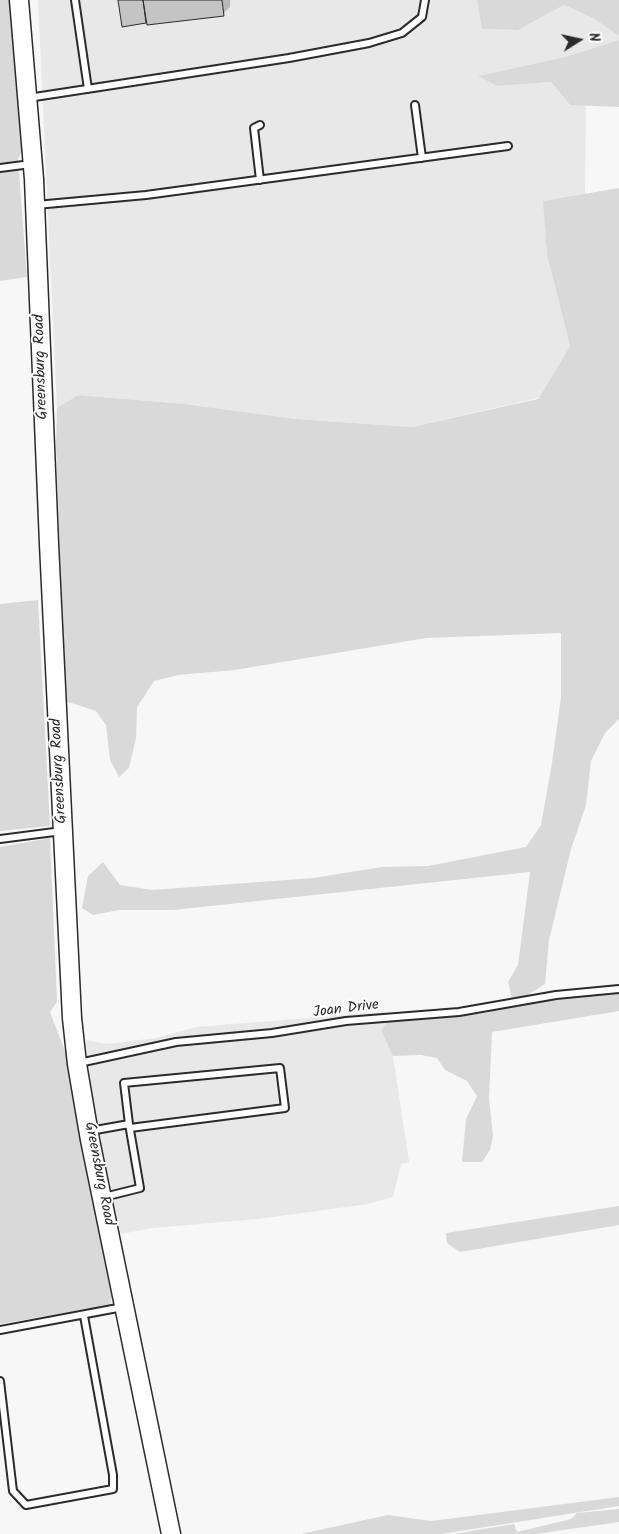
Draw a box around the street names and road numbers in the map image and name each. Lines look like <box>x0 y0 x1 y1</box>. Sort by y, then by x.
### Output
street label: Greensburg Road <box>31 314 53 420</box>
street label: Greensburg Road <box>48 718 72 824</box>
street label: Joan Drive <box>312 997 380 1023</box>
street label: Greensburg Road <box>79 1121 117 1227</box>

